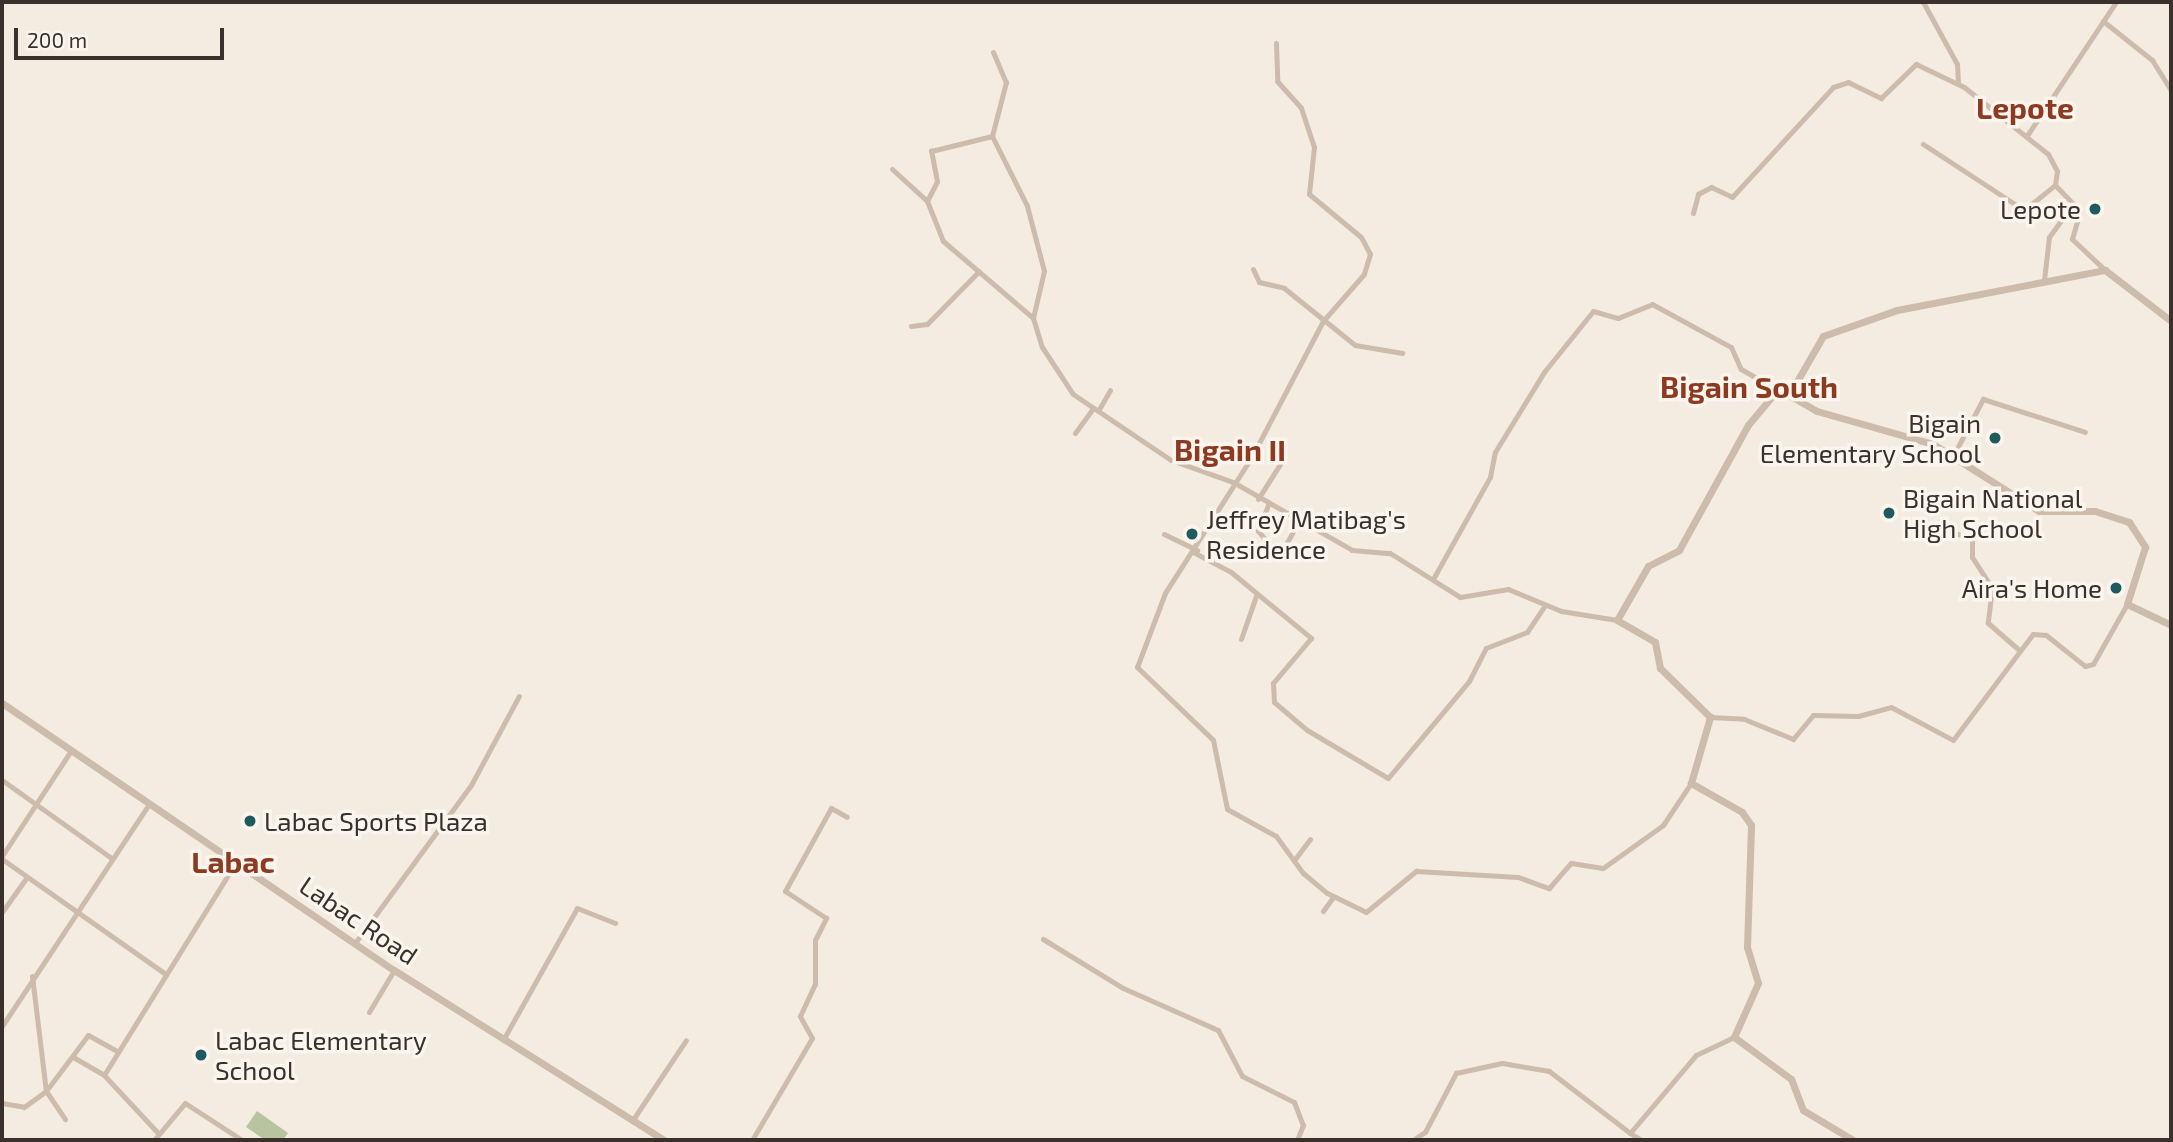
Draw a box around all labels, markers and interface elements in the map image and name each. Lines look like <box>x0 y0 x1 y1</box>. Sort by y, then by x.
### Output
scale bar <box>18 14 228 58</box>
text: 200 m <box>27 27 87 52</box>
district label: Lepote <box>1976 89 2074 125</box>
place label: Lepote <box>2000 193 2081 225</box>
marker: Lepote <box>2087 201 2103 217</box>
district label: Bigain South <box>1660 368 1838 404</box>
place label: Bigain Elementary School <box>1759 407 1981 468</box>
marker: Bigain Elementary School <box>1987 430 2003 446</box>
district label: Bigain II <box>1174 431 1286 467</box>
place label: Bigain National High School <box>1903 482 2082 544</box>
place label: Jeffrey Matibag's Residence <box>1206 503 1406 564</box>
marker: Bigain National High School <box>1881 505 1897 521</box>
marker: Jeffrey Matibag's Residence <box>1184 526 1200 542</box>
place label: Aira's Home <box>1962 572 2102 604</box>
marker: Aira's Home <box>2108 580 2124 596</box>
place label: Labac Sports Plaza <box>264 805 488 837</box>
marker: Labac Sports Plaza <box>242 813 258 829</box>
district label: Labac <box>191 843 275 879</box>
street label: Labac Road <box>294 869 424 971</box>
place label: Labac Elementary School <box>215 1024 427 1086</box>
marker: Labac Elementary School <box>193 1047 209 1063</box>

